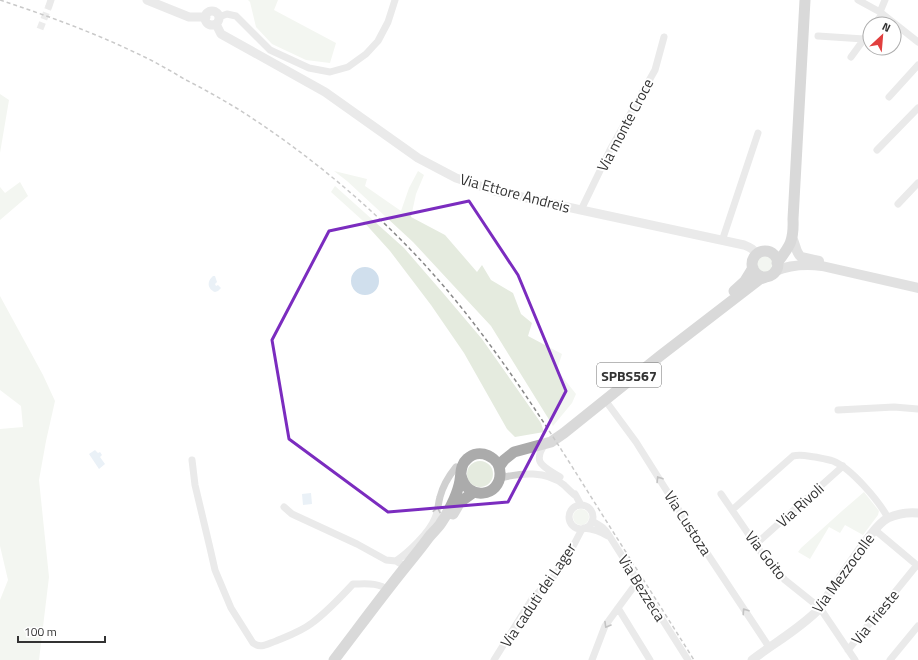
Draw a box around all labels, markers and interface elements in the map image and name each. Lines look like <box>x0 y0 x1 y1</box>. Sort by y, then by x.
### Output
north arrow <box>862 16 902 56</box>
text: N <box>879 18 893 36</box>
street label: Via monte Croce <box>591 74 659 176</box>
street label: Via Ettore Andreis <box>457 167 573 219</box>
road number: SPBS567 <box>597 363 661 387</box>
one-way arrow <box>656 476 664 483</box>
street label: Via Rivoli <box>771 477 829 533</box>
street label: Via Custoza <box>658 486 718 560</box>
one-way arrow <box>433 507 441 513</box>
street label: Via Goito <box>740 526 792 584</box>
street label: Via Mezzocolle <box>806 528 880 618</box>
street label: Via caduti dei Lager <box>494 538 582 652</box>
street label: Via Bezzeca <box>612 550 672 626</box>
street label: Via Trieste <box>846 584 904 650</box>
one-way arrow <box>742 608 750 615</box>
scale bar <box>18 618 105 644</box>
one-way arrow <box>604 620 611 628</box>
text: 100 m <box>24 622 57 641</box>

